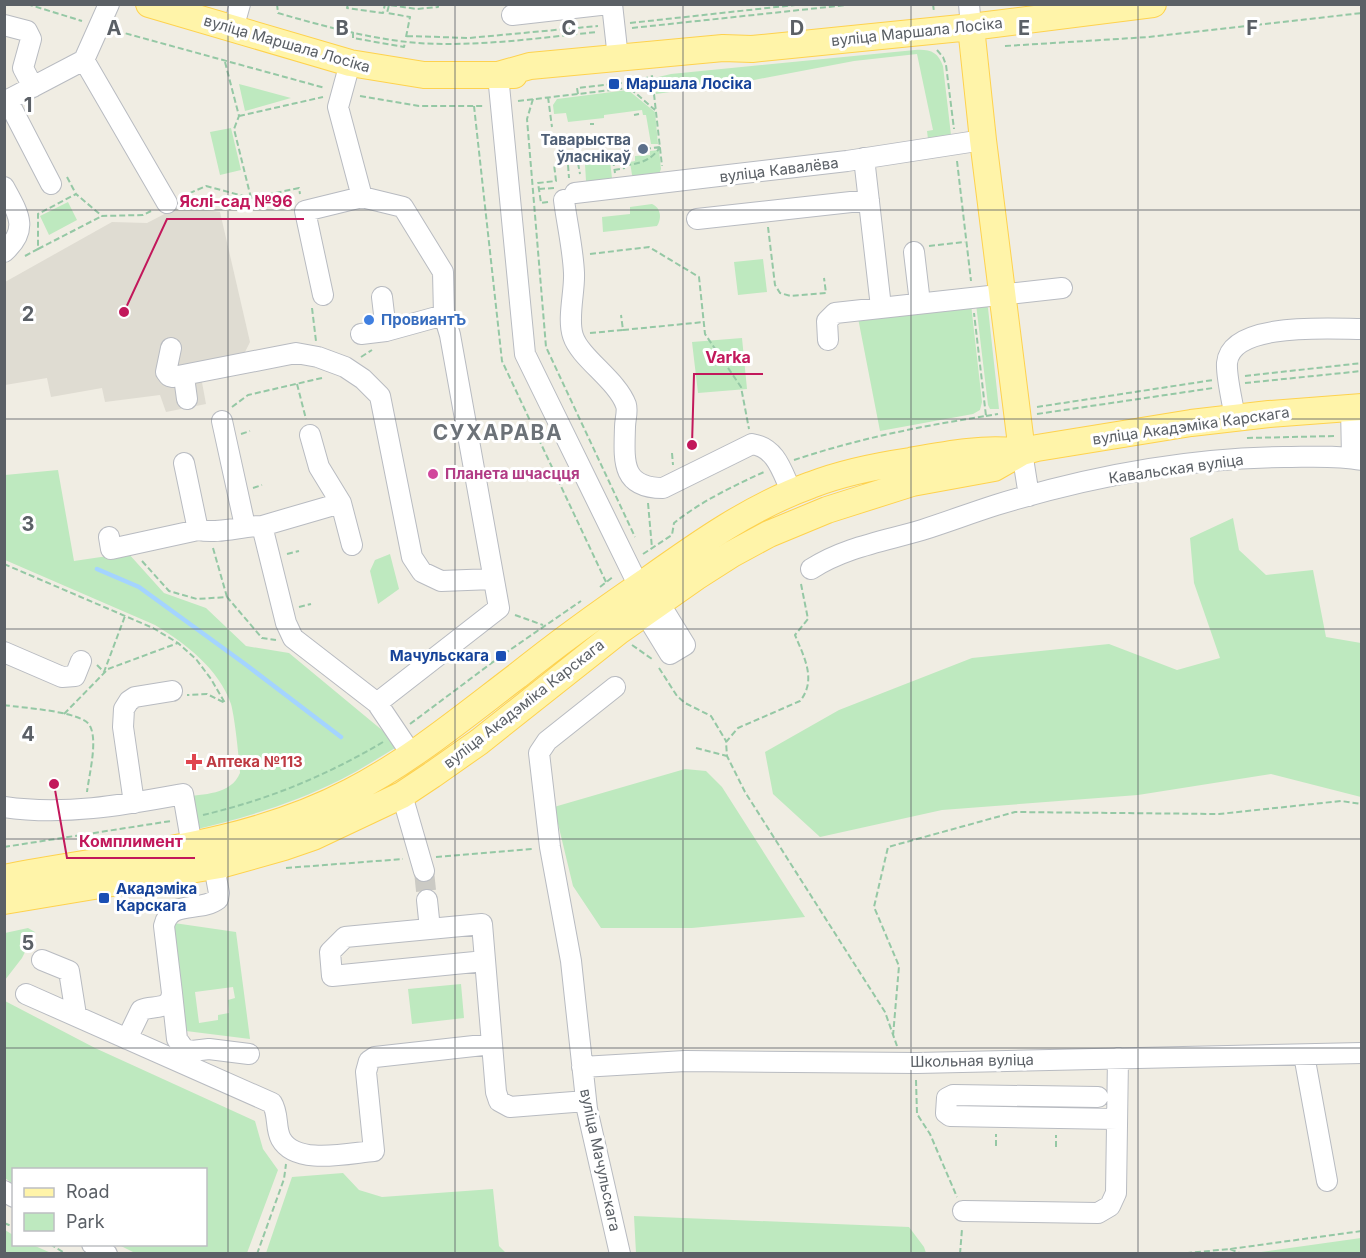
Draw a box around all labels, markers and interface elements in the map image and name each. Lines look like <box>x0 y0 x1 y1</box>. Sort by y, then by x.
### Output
street label: вуліца Маршала Лосіка <box>202 11 373 76</box>
street label: вуліца Маршала Лосіка <box>830 13 1004 50</box>
text: A <box>107 16 122 40</box>
text: B <box>335 16 349 40</box>
text: C <box>562 16 576 40</box>
text: D <box>790 16 804 40</box>
text: E <box>1018 16 1030 40</box>
text: F <box>1246 16 1258 40</box>
place label: Маршала Лосіка <box>626 74 752 93</box>
marker: Маршала Лосіка <box>607 77 621 91</box>
text: 1 <box>24 93 32 117</box>
place label: Таварыства ўласнікаў <box>541 130 631 166</box>
marker: Таварыства ўласнікаў <box>636 142 650 156</box>
street label: вуліца Кавалёва <box>718 153 840 186</box>
callout: Яслі-сад №96 <box>167 185 304 219</box>
text: Яслі-сад №96 <box>179 191 293 211</box>
text: 2 <box>22 302 34 326</box>
place label: ПровиантЪ <box>381 310 466 329</box>
marker: ПровиантЪ <box>362 313 376 327</box>
callout: Varka <box>694 340 763 374</box>
text: Varka <box>705 347 751 367</box>
street label: вуліца Акадэміка Карскага <box>1091 402 1291 449</box>
district label: СУХАРАВА <box>433 420 563 445</box>
street label: Кавальская вуліца <box>1107 450 1245 487</box>
place label: Планета шчасцця <box>445 464 580 483</box>
marker: Планета шчасцця <box>426 467 440 481</box>
text: 3 <box>22 512 34 536</box>
street label: вуліца Акадэміка Карскага <box>440 635 608 772</box>
place label: Мачульскага <box>390 646 489 665</box>
marker: Мачульскага <box>494 649 508 663</box>
text: 4 <box>21 722 35 746</box>
place label: Аптека №113 <box>206 752 303 771</box>
marker: Аптека №113 <box>187 755 201 769</box>
callout: Комплимент <box>67 824 195 858</box>
text: Комплимент <box>79 831 183 851</box>
place label: Акадэміка Карскага <box>116 879 197 915</box>
marker: Акадэміка Карскага <box>97 891 111 905</box>
text: 5 <box>22 931 34 955</box>
street label: Школьная вуліца <box>910 1050 1034 1071</box>
street label: вуліца Мачульскага <box>576 1087 625 1233</box>
legend <box>12 1168 207 1246</box>
text: Road <box>66 1181 109 1202</box>
text: Park <box>66 1211 105 1232</box>

